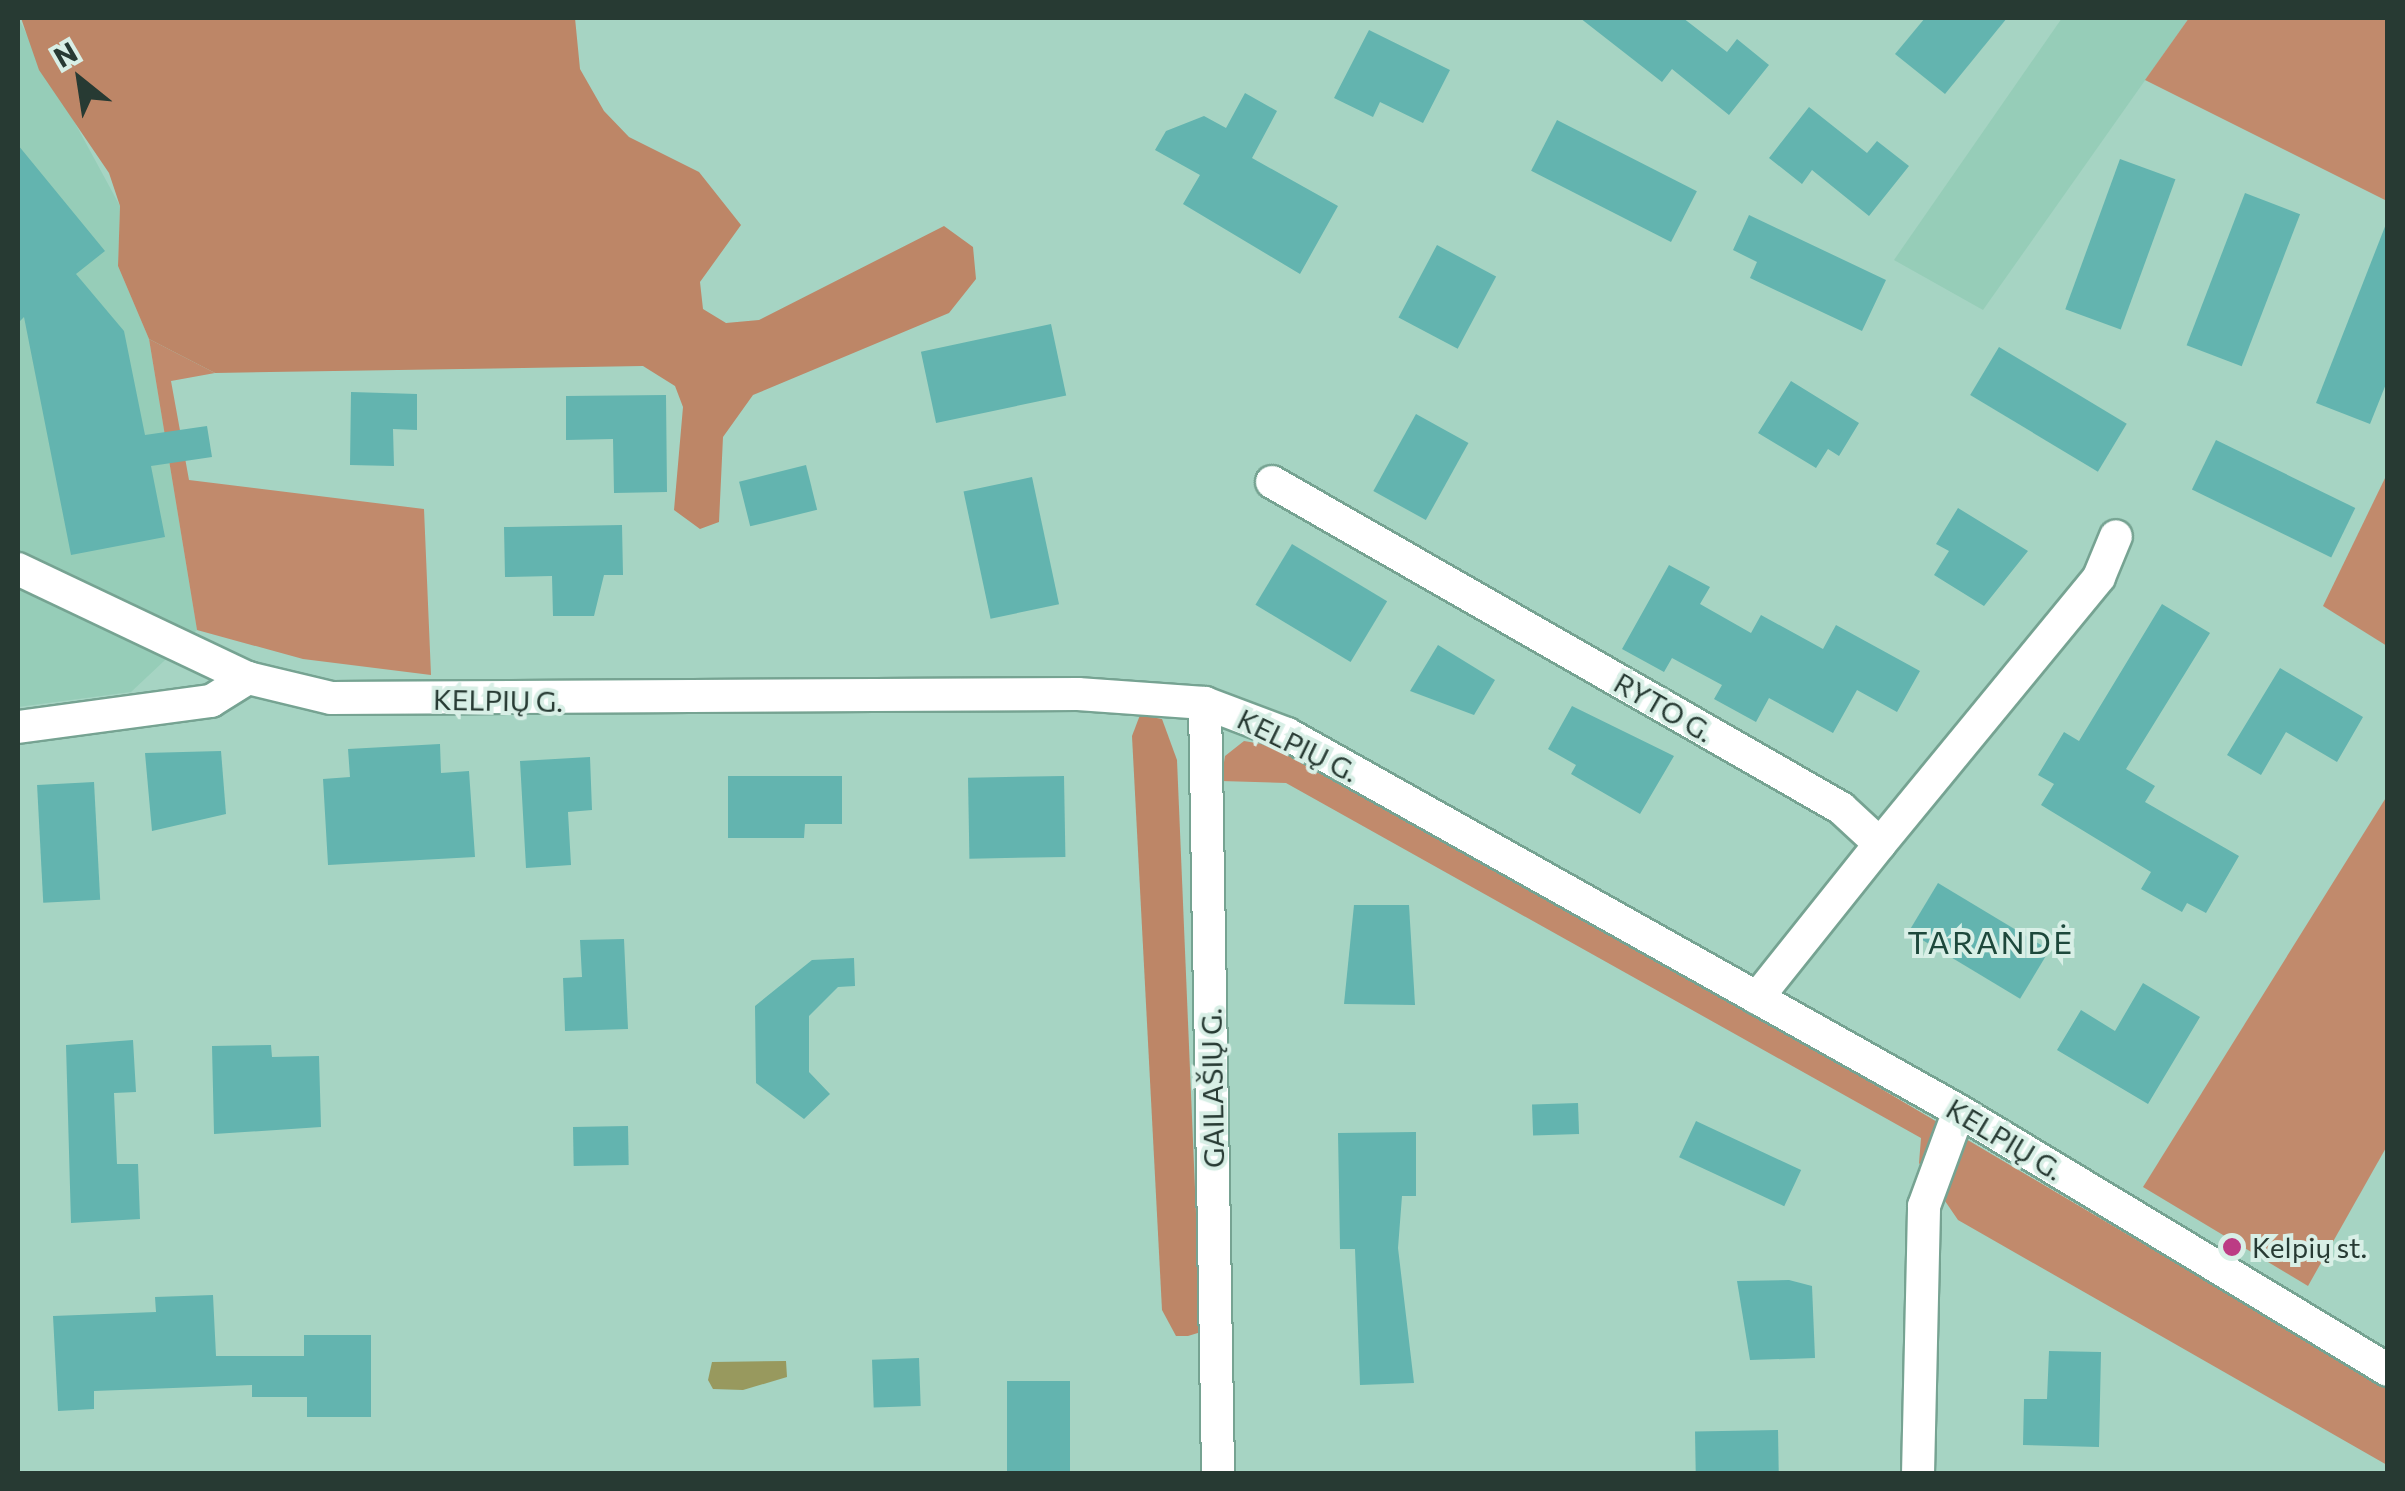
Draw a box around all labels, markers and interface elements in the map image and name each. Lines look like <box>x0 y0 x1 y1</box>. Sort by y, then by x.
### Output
north arrow <box>30 30 130 130</box>
text: N <box>47 34 83 74</box>
street label: RYTO G. <box>1609 665 1719 749</box>
street label: KELPIŲ G. <box>433 682 563 718</box>
street label: KELPIŲ G. <box>1232 701 1364 789</box>
district label: TARANDĖ <box>1907 922 2075 960</box>
street label: GAILAŠIŲ G. <box>1194 1008 1230 1168</box>
street label: KELPIŲ G. <box>1941 1091 2069 1187</box>
place label: Kelpių st. <box>2252 1230 2367 1264</box>
marker: Kelpių st. <box>2221 1236 2243 1258</box>

